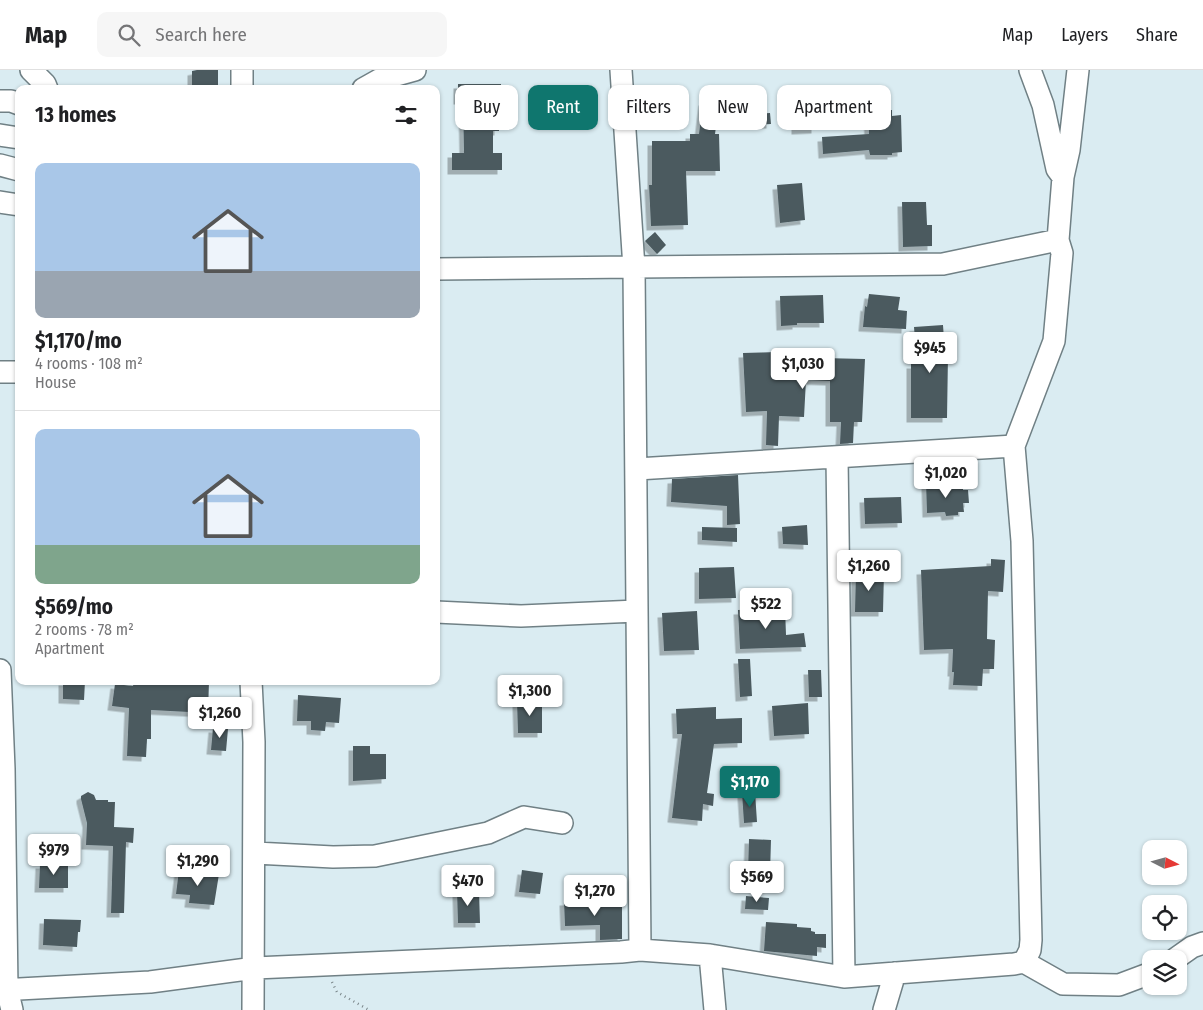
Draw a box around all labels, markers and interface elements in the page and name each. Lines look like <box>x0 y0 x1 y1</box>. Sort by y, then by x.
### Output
search box <box>97 12 447 57</box>
text: Map <box>25 21 67 49</box>
icon: search <box>115 21 143 49</box>
text: Search here <box>155 23 247 46</box>
text: Map <box>1002 24 1033 46</box>
text: Layers <box>1061 24 1108 46</box>
text: Share <box>1136 24 1178 46</box>
chip: Buy <box>455 85 518 130</box>
chip: Rent <box>528 85 598 130</box>
chip: Filters <box>608 85 689 130</box>
chip: New <box>699 85 767 130</box>
chip: Apartment <box>777 85 891 130</box>
icon: filters <box>392 101 420 129</box>
text: 13 homes <box>35 102 116 128</box>
icon: home <box>183 196 273 286</box>
text: $1,170/mo <box>35 328 122 354</box>
pin: $945 <box>900 332 960 374</box>
text: $945 <box>914 338 946 357</box>
pin: $1,030 <box>762 348 844 390</box>
text: 4 rooms · 108 m² <box>35 354 143 373</box>
text: $1,030 <box>782 354 824 373</box>
text: House <box>35 373 76 392</box>
pin: $1,020 <box>905 456 987 499</box>
icon: home <box>183 461 273 551</box>
text: $1,020 <box>925 463 967 482</box>
pin: $1,260 <box>828 550 910 592</box>
text: $1,260 <box>848 556 890 575</box>
pin: $522 <box>736 588 796 630</box>
text: $569/mo <box>35 594 113 620</box>
text: $522 <box>751 594 781 613</box>
text: 2 rooms · 78 m² <box>35 620 134 639</box>
text: Apartment <box>35 639 104 658</box>
pin: $1,300 <box>489 674 571 717</box>
text: $1,300 <box>508 681 552 700</box>
pin: $1,260 <box>179 696 261 739</box>
text: $1,260 <box>199 703 241 722</box>
pin: $1,170 <box>709 766 791 808</box>
text: $1,170 <box>731 772 769 791</box>
pin: $979 <box>24 834 84 876</box>
text: $979 <box>39 840 69 859</box>
north arrow <box>1142 840 1188 885</box>
map controls <box>1142 840 1187 995</box>
pin: $1,290 <box>157 844 239 887</box>
text: $1,290 <box>177 851 219 870</box>
pin: $569 <box>727 860 787 903</box>
pin: $470 <box>438 864 498 907</box>
text: $569 <box>741 867 773 886</box>
text: $470 <box>452 871 484 890</box>
pin: $1,270 <box>554 874 636 917</box>
text: $1,270 <box>575 881 615 900</box>
button: locate <box>1142 895 1187 940</box>
button: layers <box>1142 950 1187 995</box>

